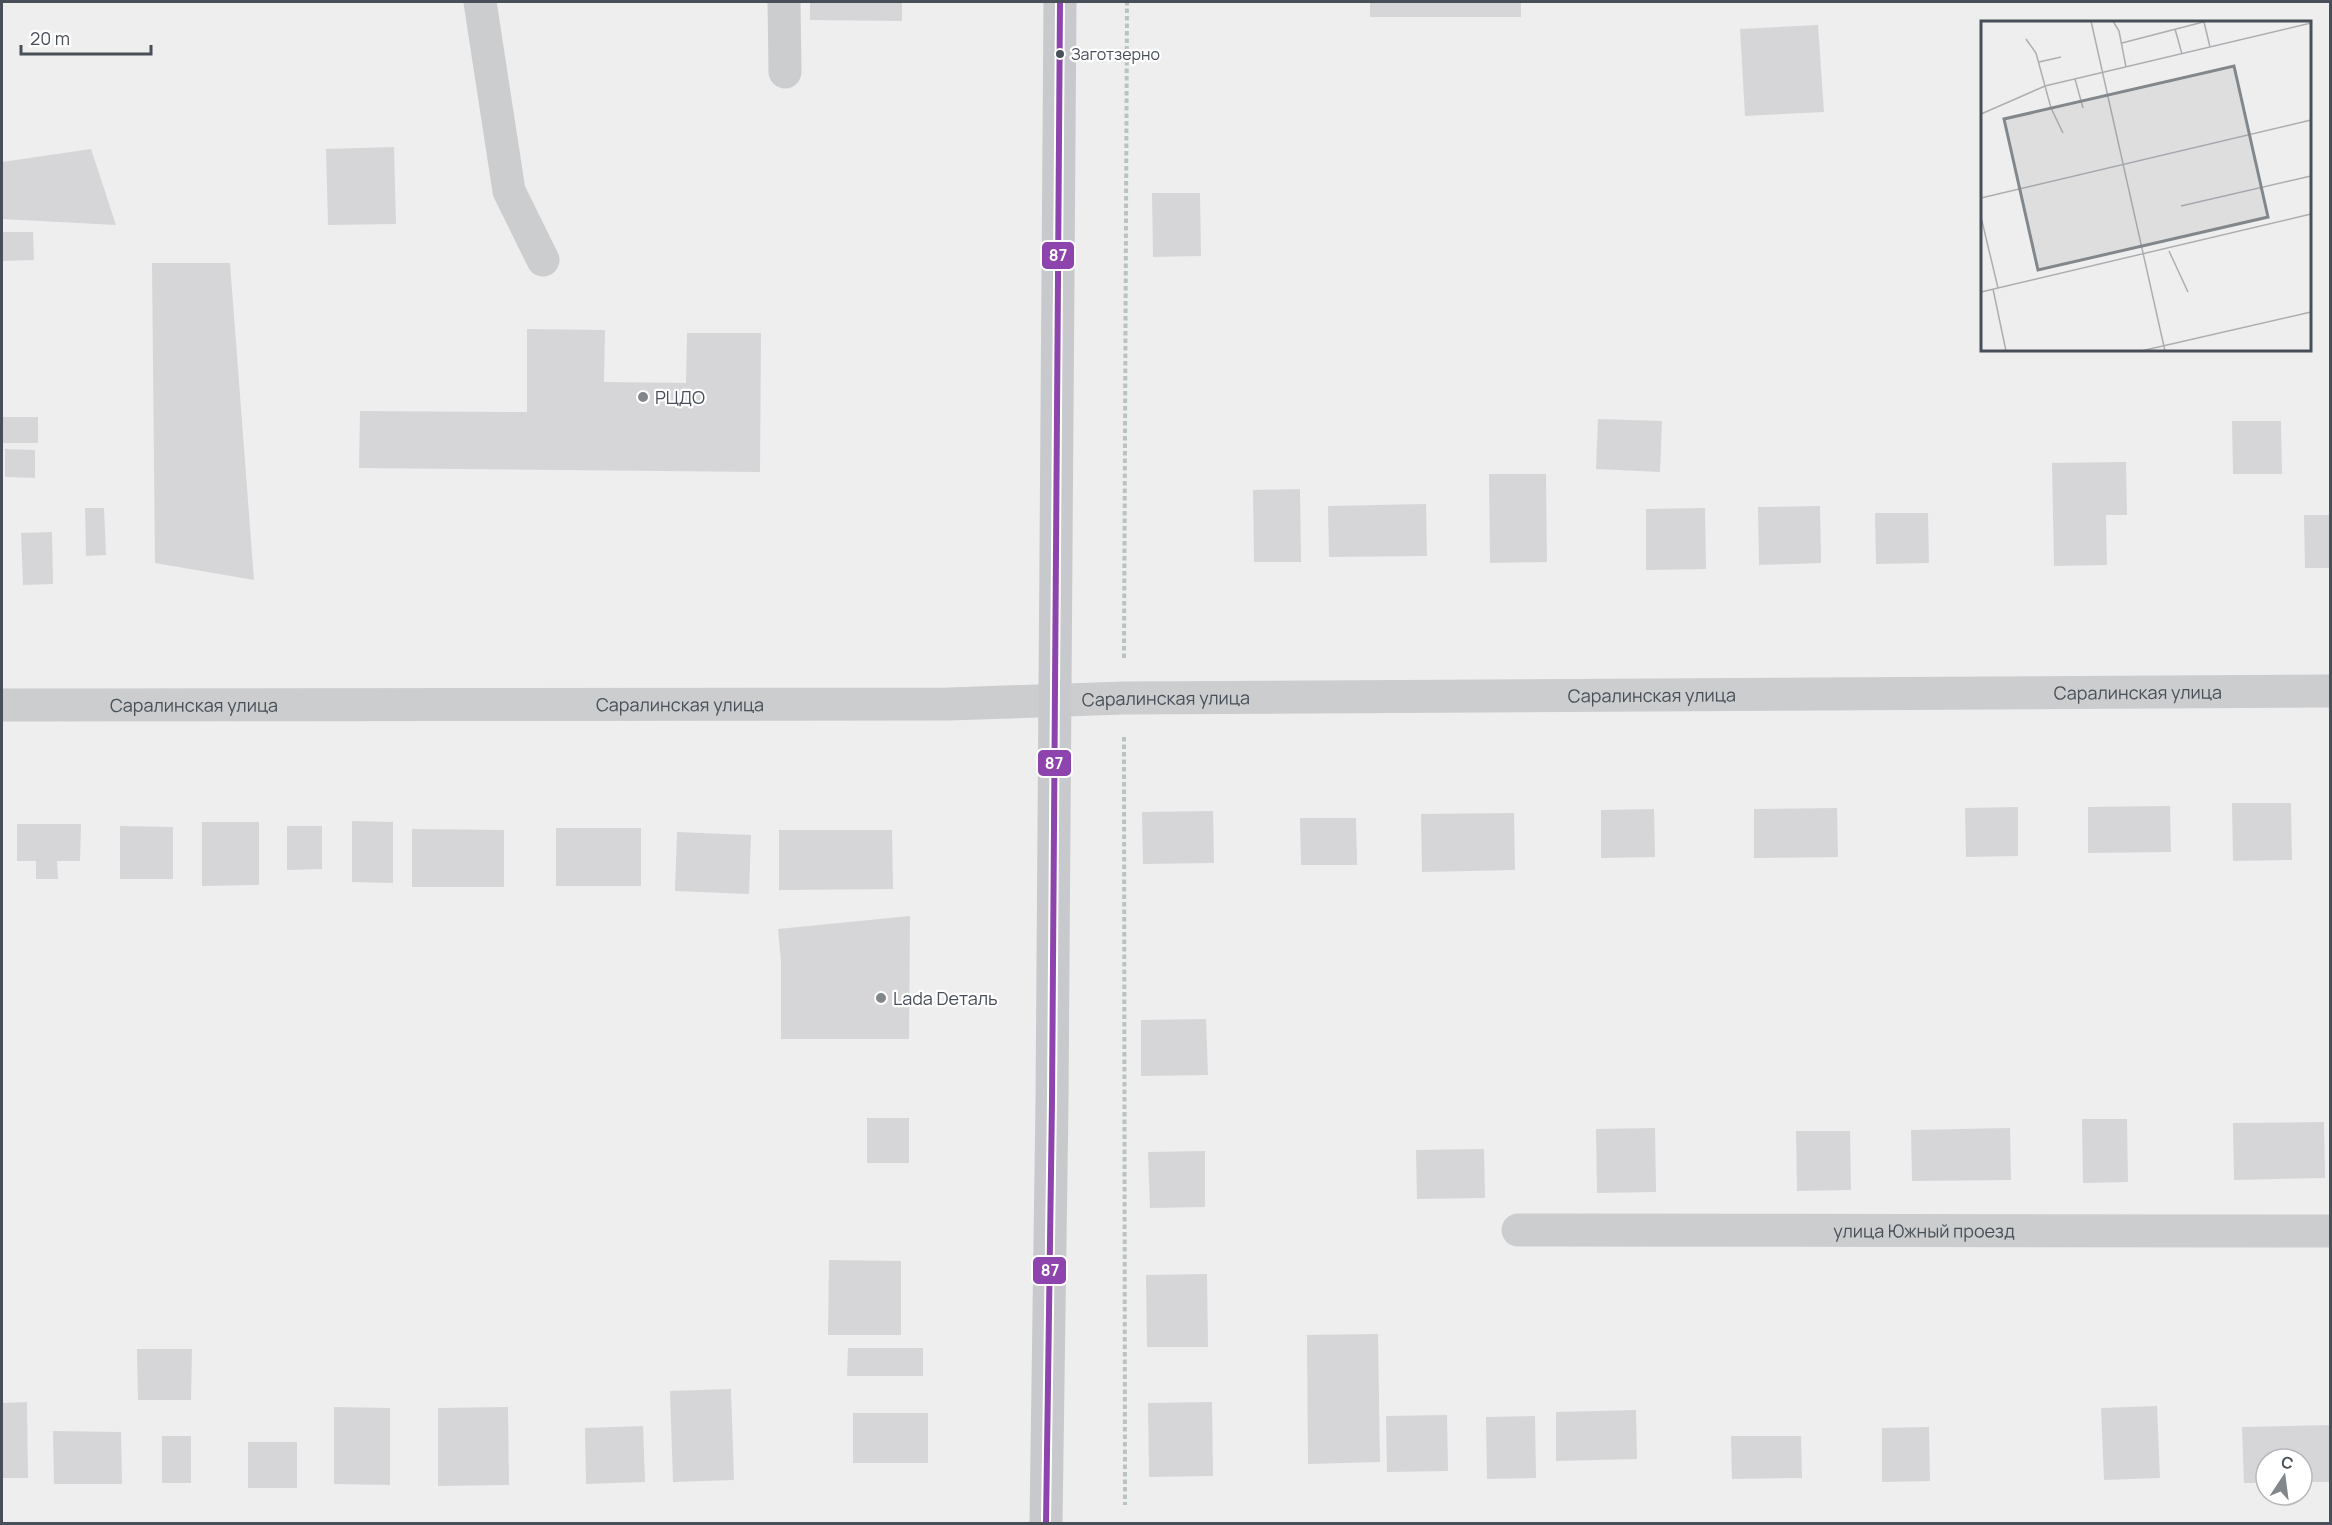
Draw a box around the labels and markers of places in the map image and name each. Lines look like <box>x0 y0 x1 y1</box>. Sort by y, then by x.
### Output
place label: Заготзерно <box>1071 43 1160 65</box>
marker: Заготзерно <box>1054 48 1066 60</box>
place label: РЦДО <box>655 385 705 409</box>
marker: РЦДО <box>636 390 650 404</box>
place label: Lada Dеталь <box>893 986 998 1010</box>
marker: Lada Dеталь <box>874 991 888 1005</box>

